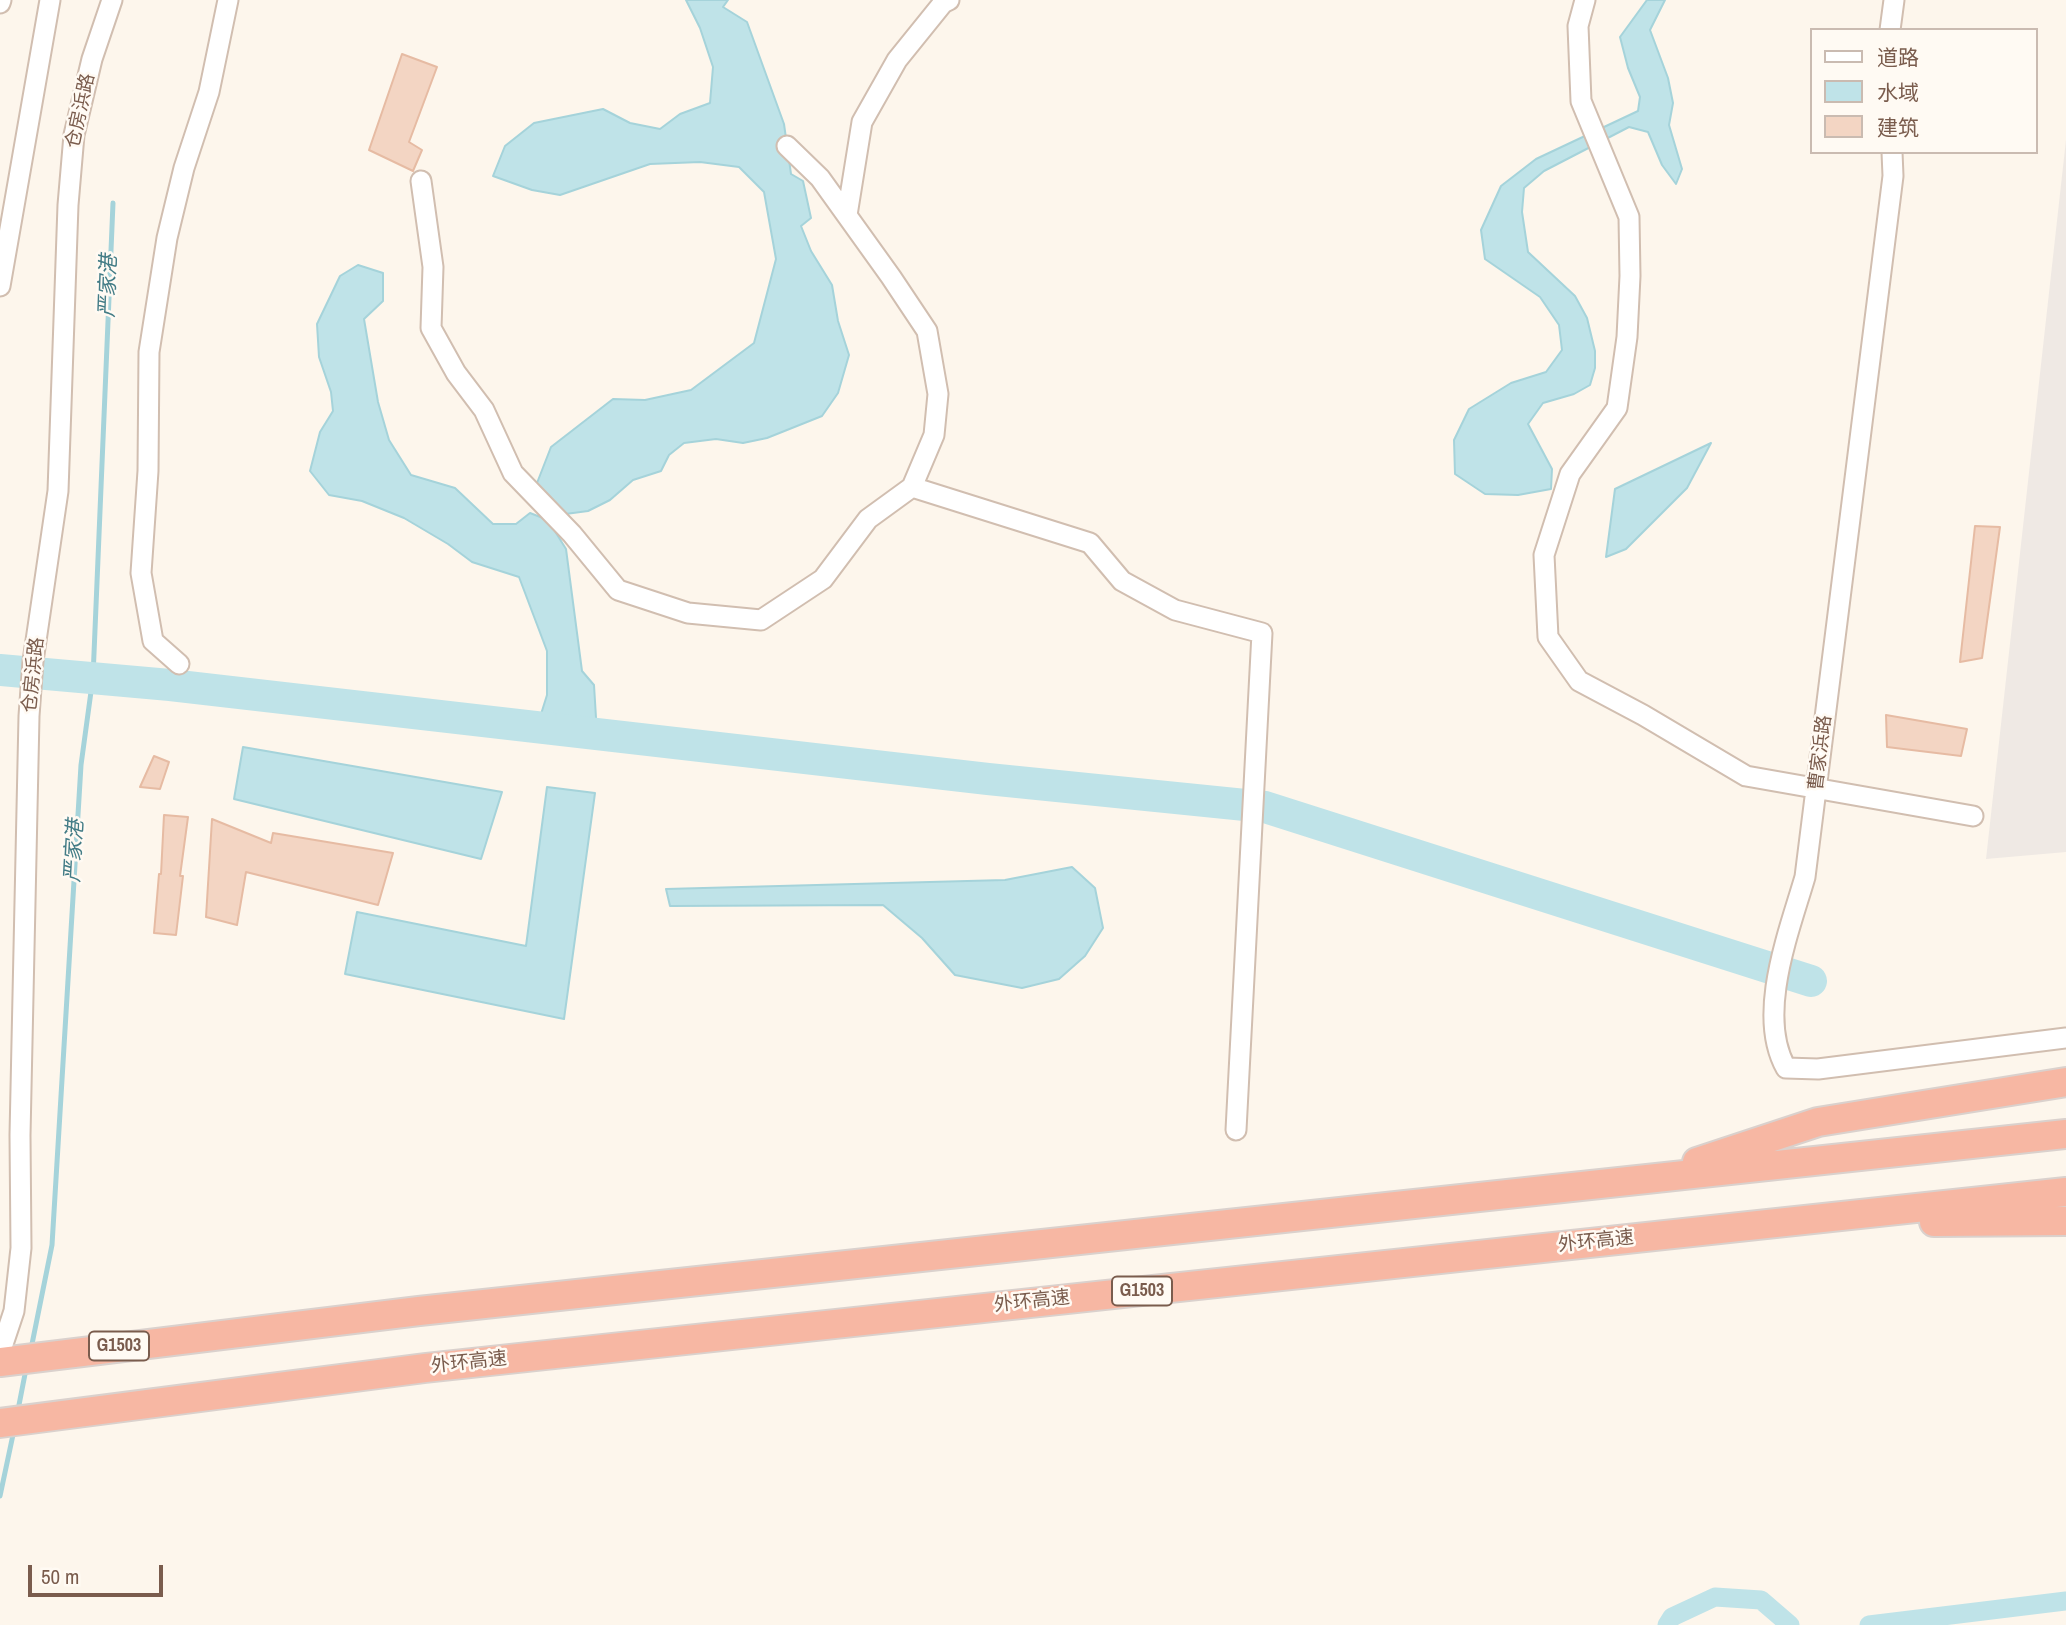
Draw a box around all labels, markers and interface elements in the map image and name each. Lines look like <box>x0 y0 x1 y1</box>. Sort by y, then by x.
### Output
legend <box>1811 28 2038 154</box>
text: 道路 <box>1877 43 1919 72</box>
street label: 仓房浜路 <box>62 71 100 151</box>
text: 水域 <box>1877 78 1919 107</box>
text: 建筑 <box>1877 113 1919 142</box>
water label: 严家港 <box>95 254 123 318</box>
street label: 仓房浜路 <box>19 636 49 714</box>
street label: 曹家浜路 <box>1805 714 1837 792</box>
water label: 严家港 <box>61 819 89 883</box>
street label: 外环高速 <box>1557 1227 1635 1257</box>
road number: G1503 <box>1112 1276 1172 1306</box>
street label: 外环高速 <box>993 1287 1071 1317</box>
road number: G1503 <box>89 1331 149 1360</box>
street label: 外环高速 <box>430 1348 508 1378</box>
scale bar <box>32 1552 166 1596</box>
text: 50 m <box>41 1562 79 1591</box>

